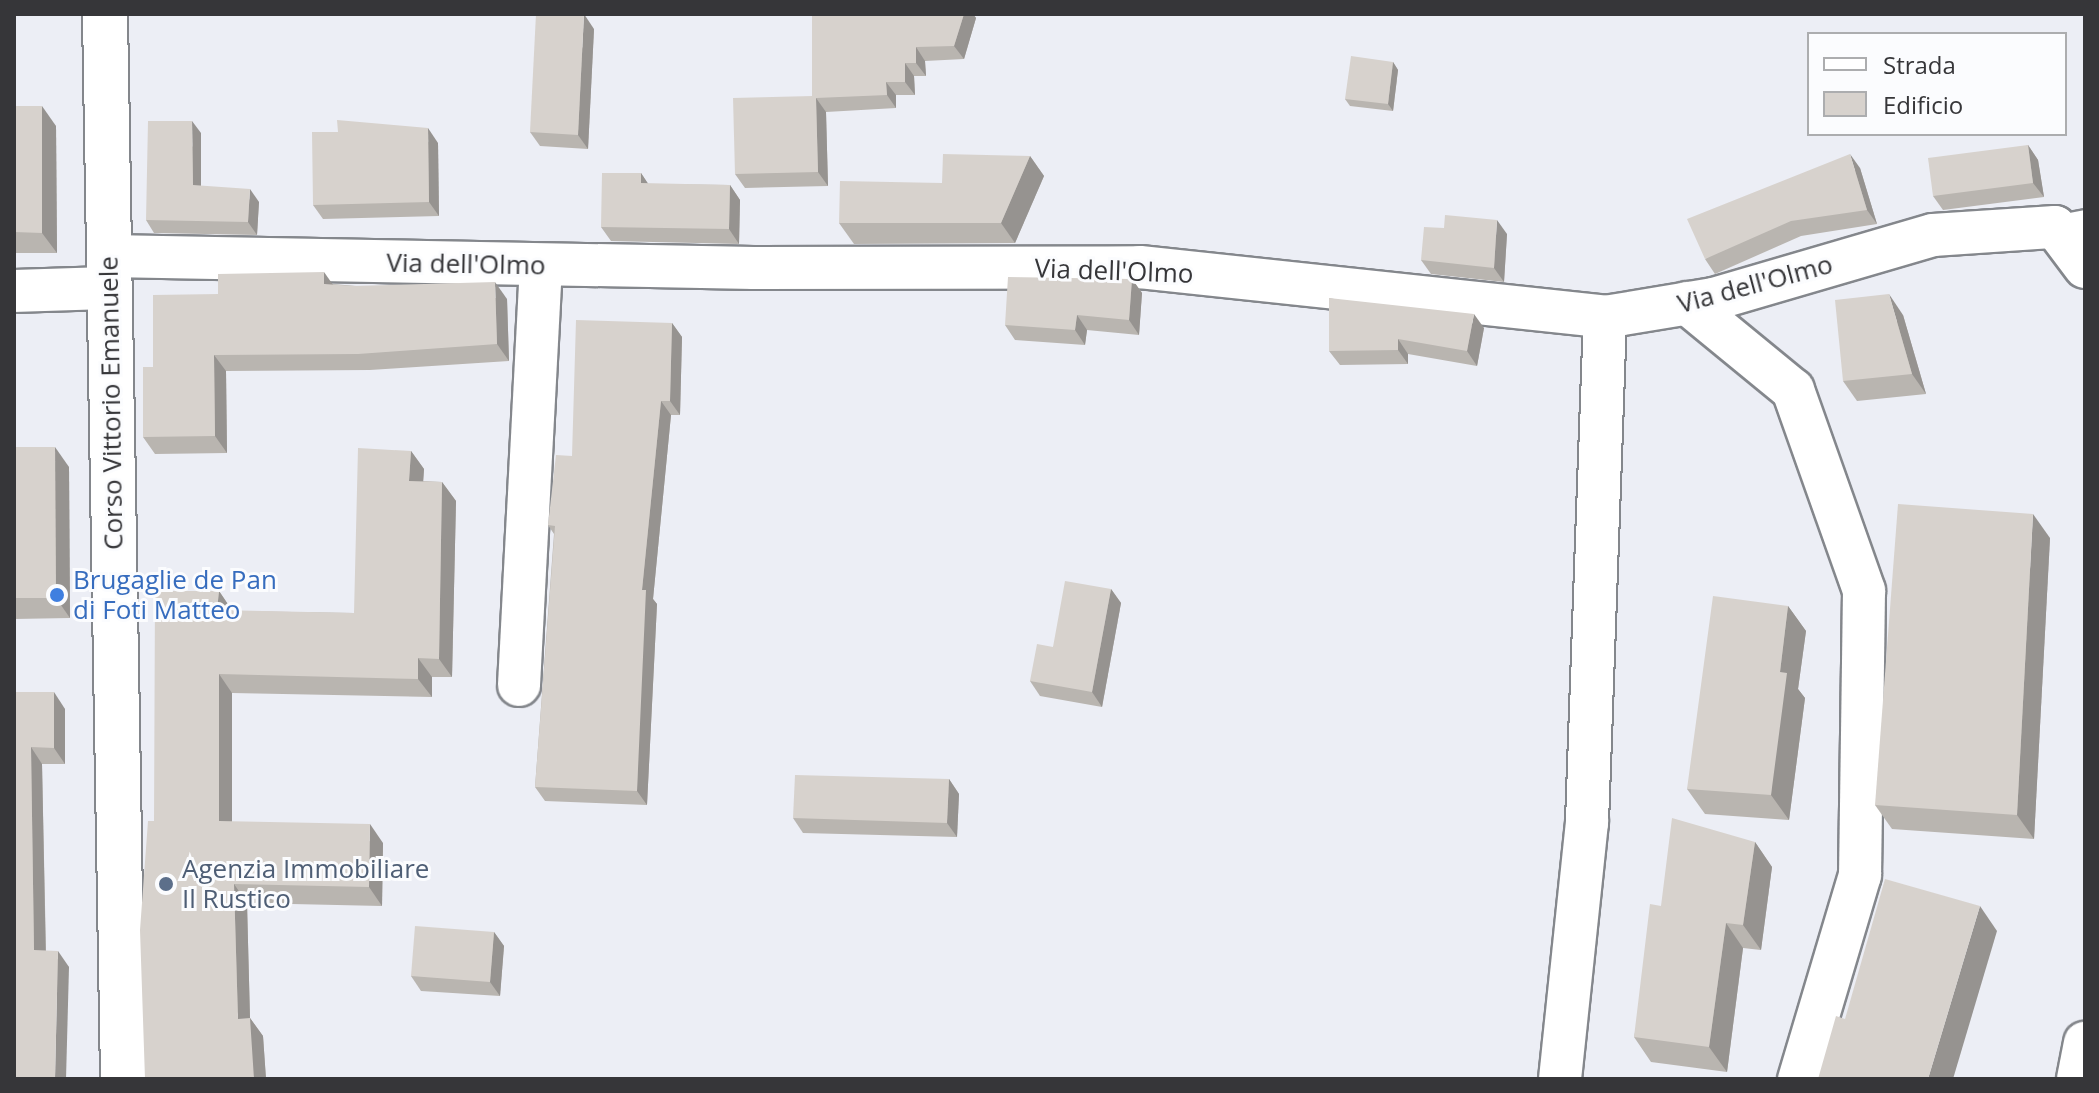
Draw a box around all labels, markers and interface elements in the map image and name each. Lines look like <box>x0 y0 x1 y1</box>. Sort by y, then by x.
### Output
legend <box>1807 32 2067 136</box>
text: Strada <box>1883 48 1956 81</box>
text: Edificio <box>1883 88 1963 121</box>
street label: Via dell'Olmo <box>386 247 546 281</box>
street label: Via dell'Olmo <box>1674 248 1836 320</box>
street label: Via dell'Olmo <box>1034 253 1194 289</box>
street label: Corso Vittorio Emanuele <box>93 256 129 550</box>
place label: Brugaglie de Pan di Foti Matteo <box>73 564 277 626</box>
marker: Brugaglie de Pan di Foti Matteo <box>48 586 66 604</box>
place label: Agenzia Immobiliare Il Rustico <box>182 853 429 914</box>
marker: Agenzia Immobiliare Il Rustico <box>157 875 175 893</box>

